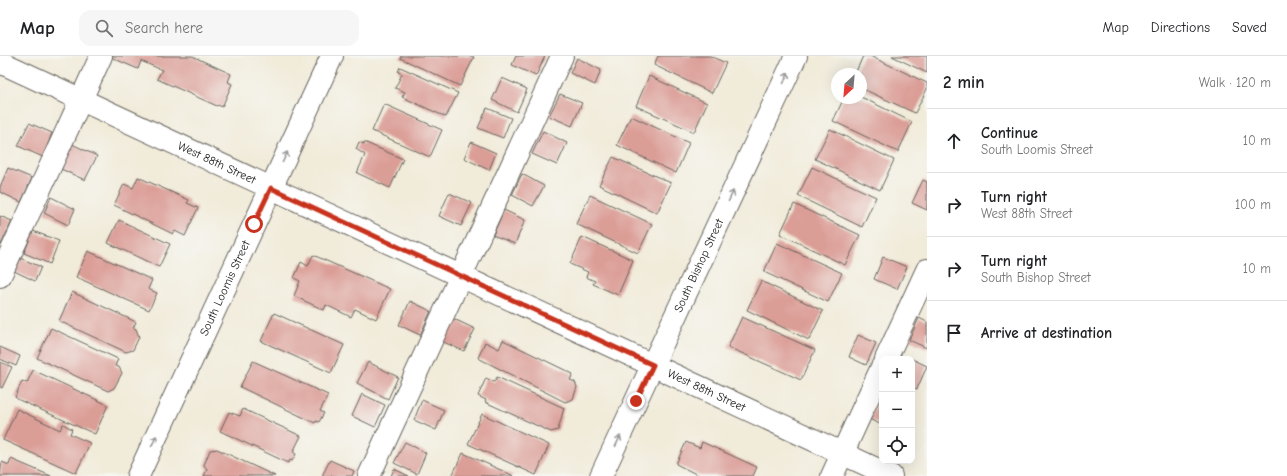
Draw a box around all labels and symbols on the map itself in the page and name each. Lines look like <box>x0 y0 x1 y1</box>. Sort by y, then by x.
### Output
north arrow <box>831 68 867 104</box>
one-way arrow <box>783 72 790 84</box>
street label: West 88th Street <box>176 139 258 187</box>
one-way arrow <box>282 152 289 164</box>
one-way arrow <box>728 190 735 202</box>
route start <box>245 215 263 233</box>
street label: South Bishop Street <box>671 216 727 315</box>
street label: South Loomis Street <box>197 238 253 338</box>
street label: West 88th Street <box>665 366 748 415</box>
route end <box>627 392 645 410</box>
one-way arrow <box>151 435 158 447</box>
one-way arrow <box>615 435 622 447</box>

